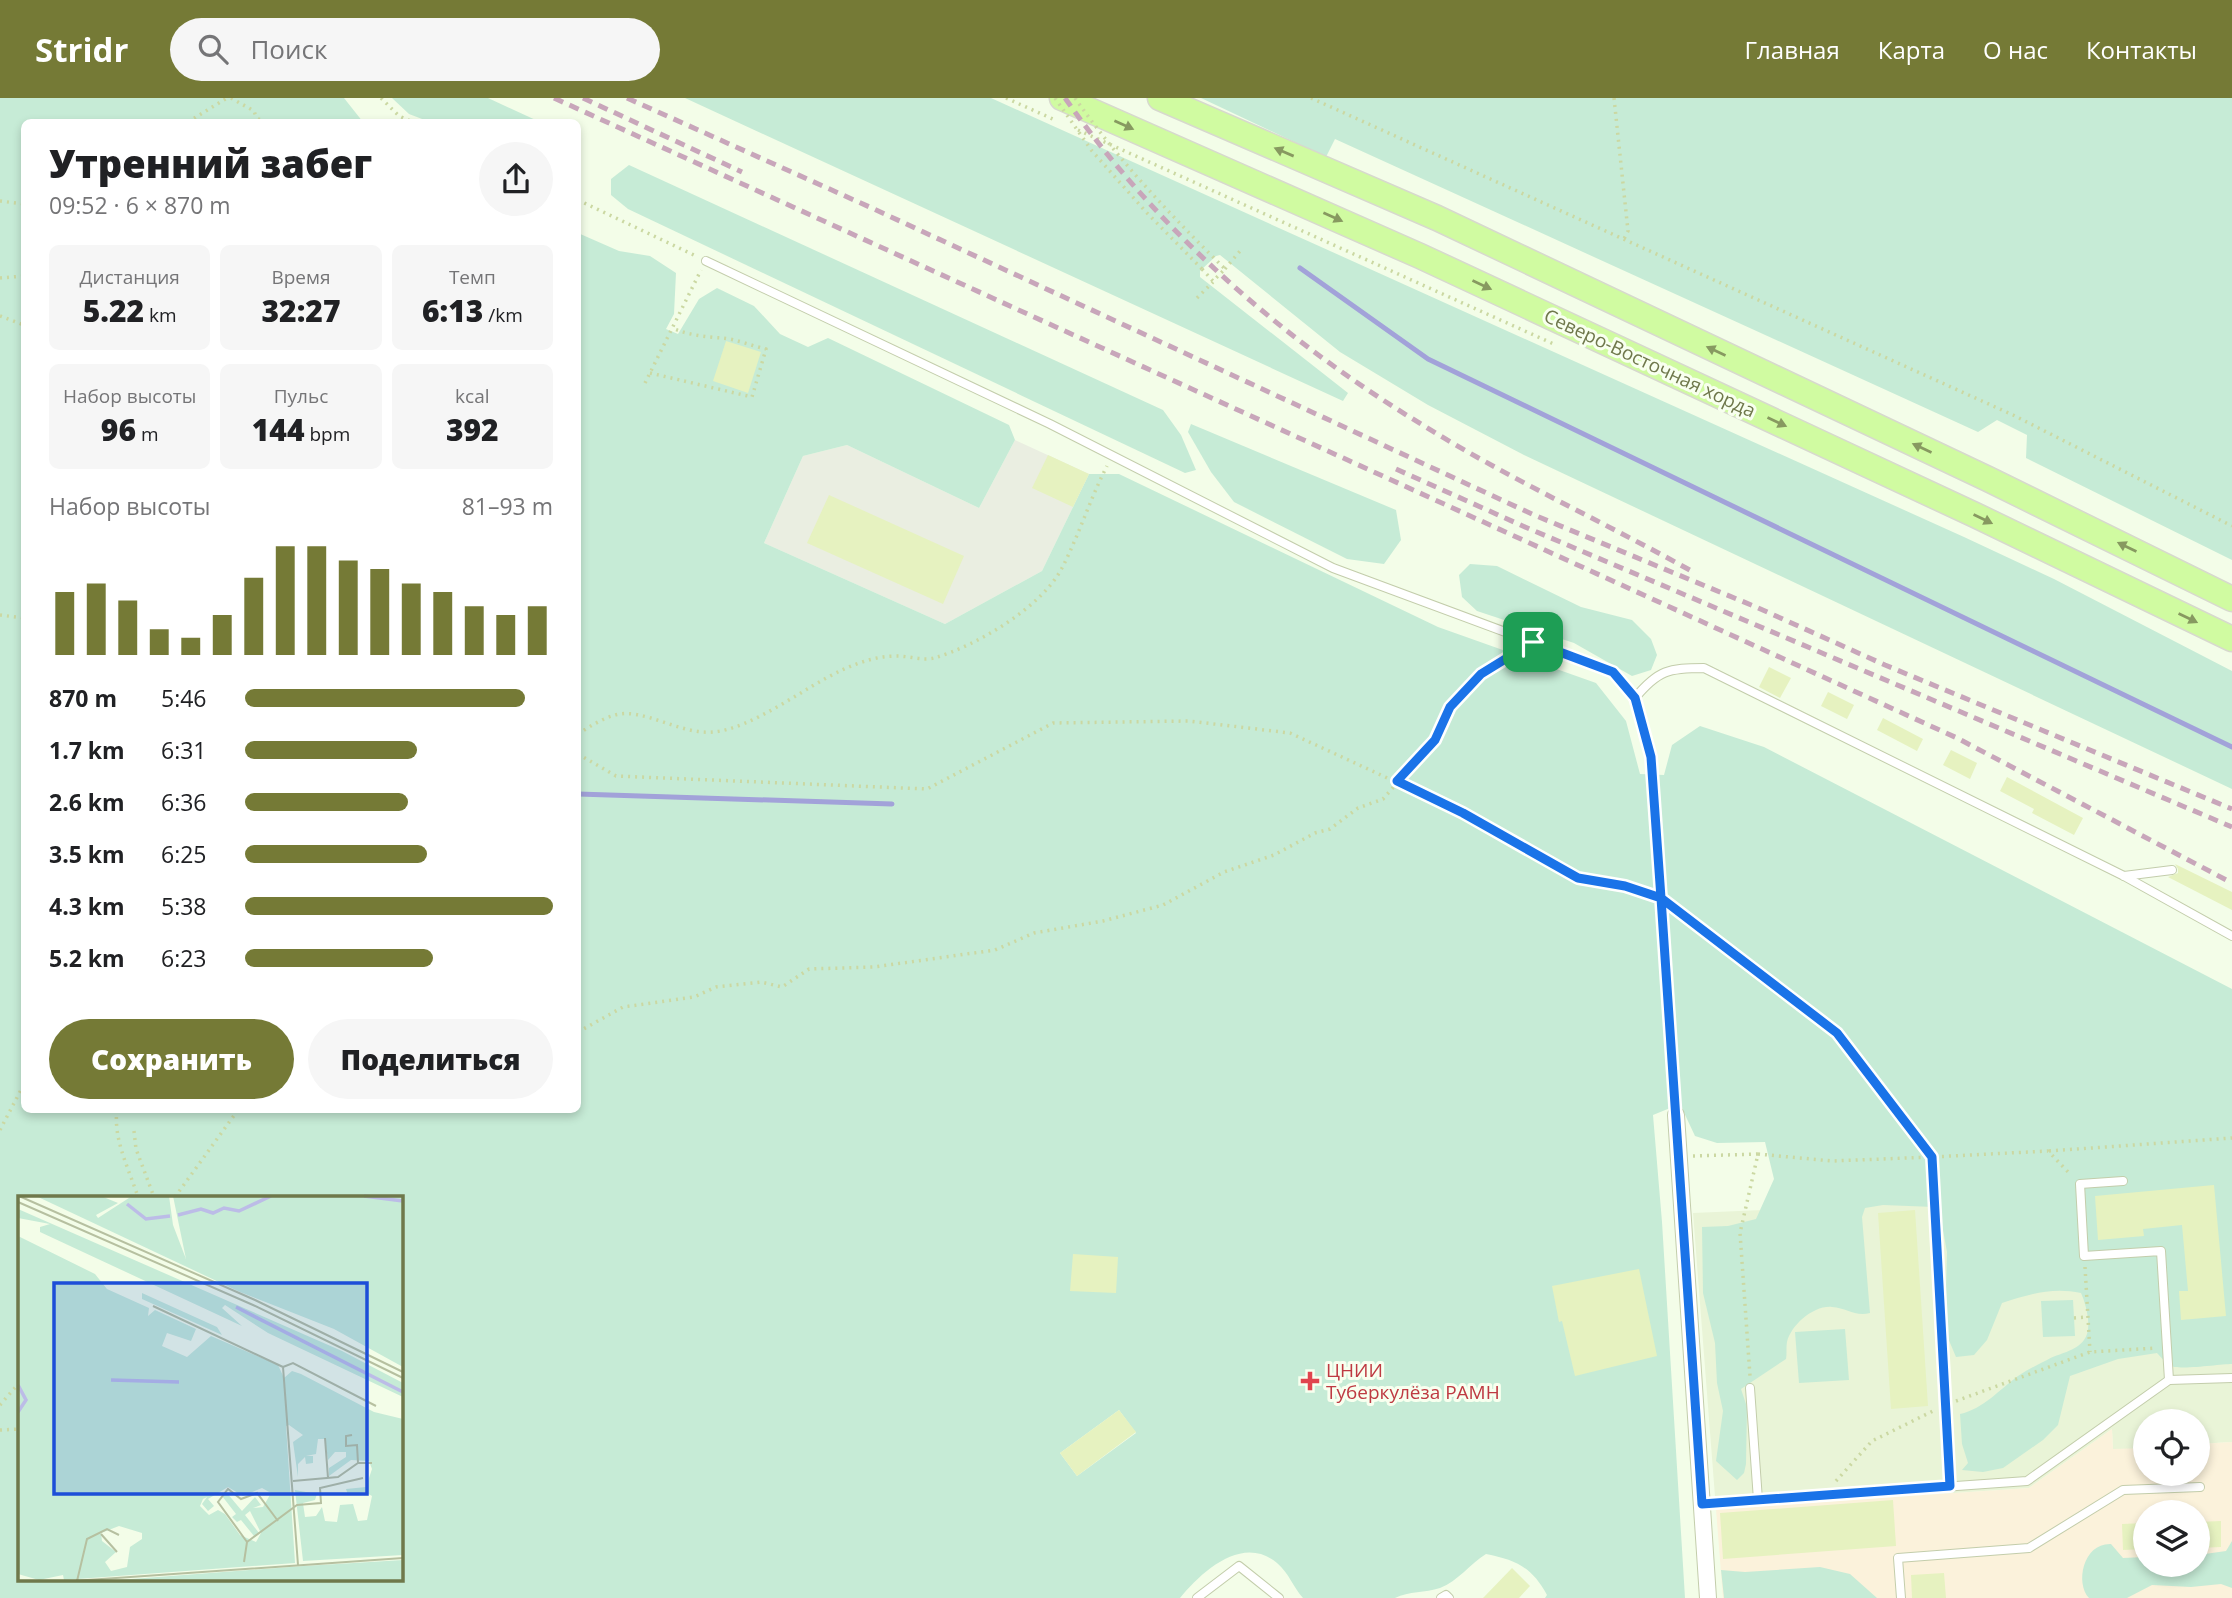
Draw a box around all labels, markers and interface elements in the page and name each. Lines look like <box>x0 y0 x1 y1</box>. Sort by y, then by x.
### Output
search box <box>170 18 660 81</box>
text: Stridr <box>35 27 128 72</box>
icon: search <box>194 30 232 68</box>
text: Поиск <box>250 31 327 67</box>
text: Главная <box>1745 33 1840 66</box>
text: Карта <box>1878 33 1945 66</box>
text: О нас <box>1983 33 2048 66</box>
text: Контакты <box>2086 33 2197 66</box>
one-way arrow <box>1114 120 1135 131</box>
text: Утренний забег <box>49 137 372 189</box>
button: share <box>479 142 553 216</box>
one-way arrow <box>1274 146 1294 158</box>
text: 09:52 · 6 × 870 m <box>49 189 231 221</box>
one-way arrow <box>1322 212 1343 223</box>
text: Дистанция <box>80 264 180 290</box>
text: Время <box>271 264 331 290</box>
text: Темп <box>449 264 496 290</box>
one-way arrow <box>1472 279 1492 290</box>
text: 5.22 <box>83 290 144 331</box>
text: 32:27 <box>262 290 340 331</box>
text: 6:13 <box>422 290 483 331</box>
text: km <box>144 302 177 328</box>
text: /km <box>483 302 523 328</box>
street label: Северо-Восточная хорда <box>1540 302 1760 424</box>
one-way arrow <box>1706 345 1727 356</box>
text: Набор высоты <box>63 383 196 409</box>
text: Пульс <box>274 383 328 409</box>
text: kcal <box>455 383 490 409</box>
text: 96 <box>101 409 136 450</box>
text: 144 <box>252 409 304 450</box>
text: 392 <box>446 409 499 450</box>
one-way arrow <box>1767 417 1787 428</box>
text: m <box>136 421 159 447</box>
text: bpm <box>304 421 350 447</box>
one-way arrow <box>1912 442 1932 453</box>
text: Набор высоты <box>49 490 211 522</box>
text: 81–93 m <box>462 490 553 522</box>
one-way arrow <box>1973 513 1993 525</box>
one-way arrow <box>2117 542 2137 553</box>
pin <box>1503 612 1563 672</box>
one-way arrow <box>2178 612 2198 624</box>
icon: arrive <box>1514 623 1552 661</box>
text: 870 m <box>49 682 117 714</box>
text: 5:46 <box>161 682 207 714</box>
text: 1.7 km <box>49 734 125 766</box>
text: 6:31 <box>161 734 207 766</box>
text: 2.6 km <box>49 786 125 818</box>
text: 6:36 <box>161 786 207 818</box>
text: 3.5 km <box>49 838 125 870</box>
text: 6:25 <box>161 838 207 870</box>
text: 4.3 km <box>49 890 125 922</box>
text: 5:38 <box>161 890 207 922</box>
text: 5.2 km <box>49 942 125 974</box>
text: 6:23 <box>161 942 207 974</box>
button: Сохранить <box>49 1019 294 1099</box>
button: Поделиться <box>308 1019 553 1099</box>
inset map <box>18 1196 402 1580</box>
place label: ЦНИИ Туберкулёза РАМН <box>1326 1357 1500 1405</box>
marker: ЦНИИ Туберкулёза РАМН <box>1300 1371 1320 1391</box>
map controls <box>2133 1409 2210 1577</box>
button: locate <box>2133 1409 2210 1486</box>
button: layers <box>2133 1500 2210 1577</box>

